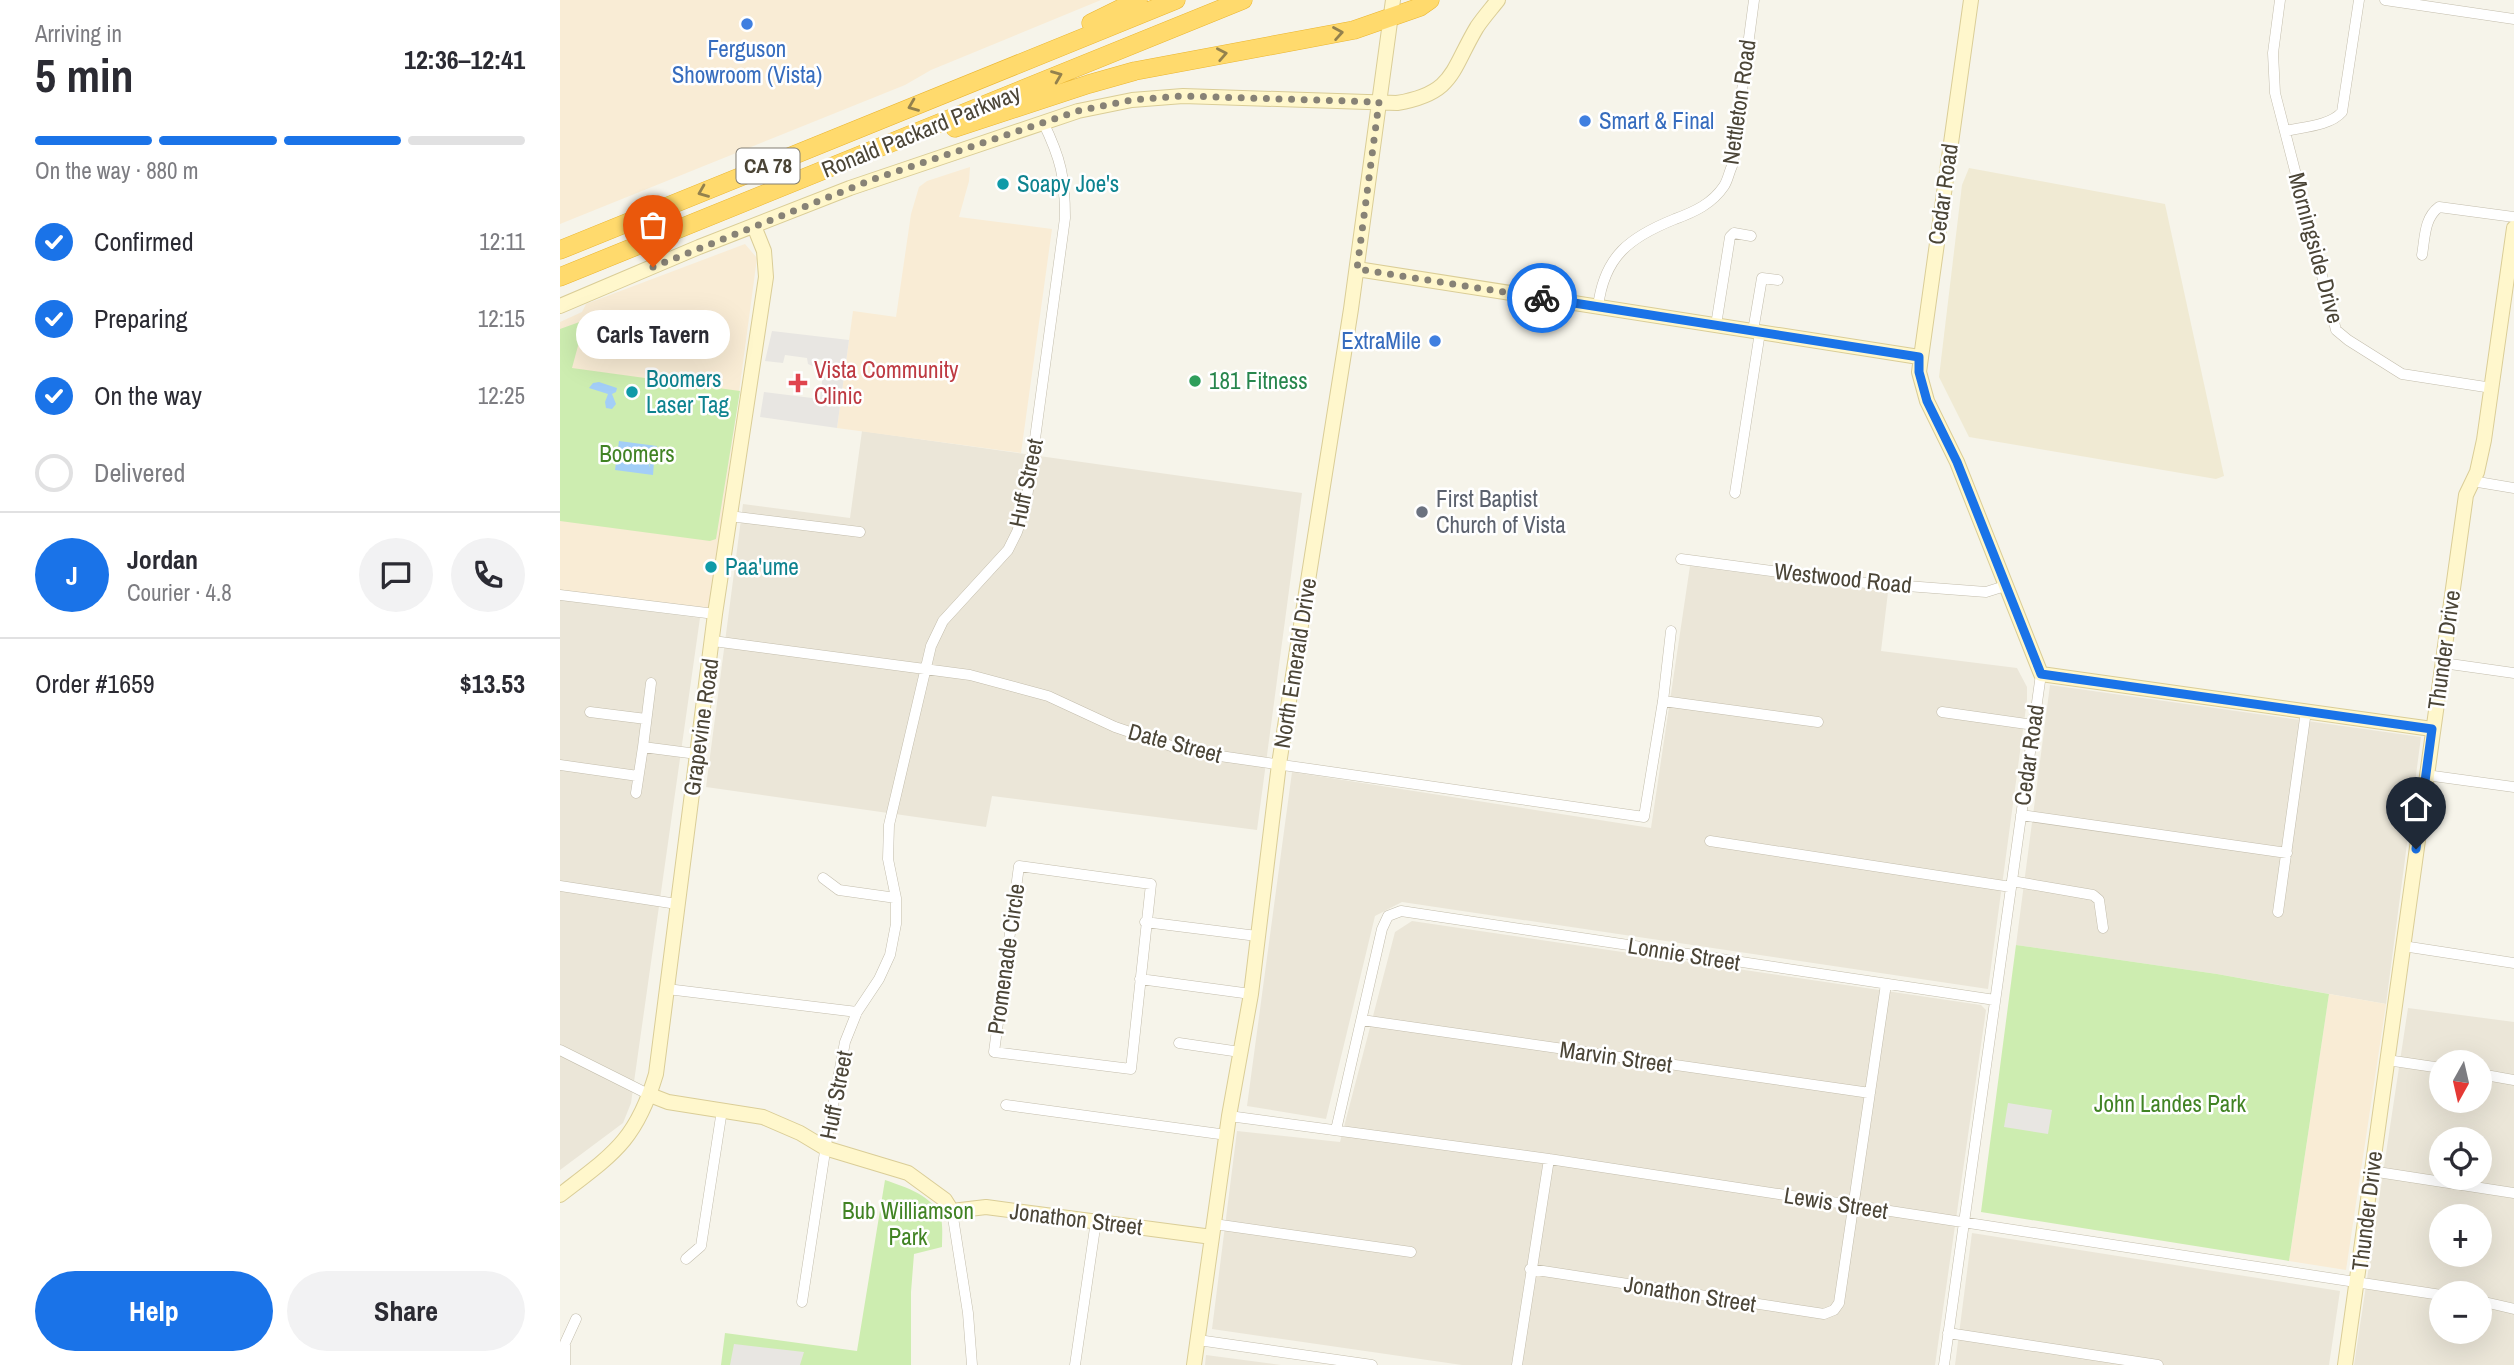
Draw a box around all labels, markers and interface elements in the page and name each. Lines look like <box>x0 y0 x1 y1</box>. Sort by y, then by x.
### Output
marker: Ferguson Showroom (Vista) <box>739 16 755 32</box>
text: Arriving in <box>35 18 122 49</box>
one-way arrow <box>1332 26 1344 41</box>
place label: Ferguson Showroom (Vista) <box>672 33 822 90</box>
street label: Nettleton Road <box>1714 37 1763 166</box>
text: 12:36–12:41 <box>404 42 525 77</box>
text: 5 min <box>35 44 134 106</box>
one-way arrow <box>1216 48 1228 63</box>
one-way arrow <box>1050 70 1062 84</box>
street label: Ronald Packard Parkway <box>817 76 1025 185</box>
one-way arrow <box>908 98 920 112</box>
place label: Smart & Final <box>1599 105 1714 136</box>
marker: Smart & Final <box>1577 113 1593 129</box>
street label: Cedar Road <box>1920 141 1965 246</box>
road number: CA 78 <box>736 148 800 184</box>
text: On the way · 880 m <box>35 155 199 186</box>
place label: Soapy Joe's <box>1017 168 1119 199</box>
street label: Morningside Drive <box>2281 169 2352 327</box>
marker: Soapy Joe's <box>995 176 1011 192</box>
one-way arrow <box>697 184 709 198</box>
pin <box>623 195 683 267</box>
icon: bag <box>634 206 672 244</box>
icon: check <box>35 223 73 261</box>
text: Confirmed <box>94 224 194 259</box>
text: 12:11 <box>479 226 525 257</box>
courier <box>1507 263 1577 333</box>
icon: bike <box>1523 279 1561 317</box>
icon: check <box>35 300 73 338</box>
text: Preparing <box>94 301 188 336</box>
text: 12:15 <box>478 303 525 334</box>
callout: Carls Tavern <box>576 309 730 358</box>
text: Carls Tavern <box>597 319 709 350</box>
place label: ExtraMile <box>1341 325 1421 356</box>
marker: ExtraMile <box>1427 333 1443 349</box>
place label: Vista Community Clinic <box>814 354 959 411</box>
place label: Boomers Laser Tag <box>646 363 729 420</box>
place label: 181 Fitness <box>1209 365 1308 396</box>
marker: Vista Community Clinic <box>788 373 808 393</box>
marker: 181 Fitness <box>1187 373 1203 389</box>
icon: check <box>35 377 73 415</box>
text: On the way <box>94 378 202 413</box>
text: 12:25 <box>478 380 525 411</box>
marker: Boomers Laser Tag <box>624 384 640 400</box>
street label: Huff Street <box>1001 436 1050 530</box>
park label: Boomers <box>599 438 675 469</box>
text: Delivered <box>94 455 185 490</box>
place label: First Baptist Church of Vista <box>1436 483 1566 540</box>
marker: First Baptist Church of Vista <box>1414 504 1430 520</box>
button: chat <box>359 538 433 612</box>
button: phone <box>451 538 525 612</box>
text: Jordan <box>127 542 198 577</box>
place label: Paa'ume <box>725 551 799 582</box>
street label: Westwood Road <box>1773 555 1913 600</box>
text: J <box>66 558 78 593</box>
marker: Paa'ume <box>703 559 719 575</box>
street label: North Emerald Drive <box>1266 576 1323 750</box>
text: Courier · 4.8 <box>127 577 232 608</box>
street label: Thunder Drive <box>2420 588 2467 712</box>
street label: Grapevine Road <box>676 656 725 798</box>
text: Order #1659 <box>35 666 155 701</box>
text: $13.53 <box>460 666 525 701</box>
street label: Cedar Road <box>2006 702 2051 807</box>
street label: Date Street <box>1125 715 1225 770</box>
pin <box>2386 777 2446 849</box>
icon: home <box>2397 788 2435 826</box>
street label: Promenade Circle <box>980 882 1031 1036</box>
street label: Lonnie Street <box>1626 929 1742 978</box>
street label: Marvin Street <box>1558 1033 1674 1080</box>
street label: Huff Street <box>812 1048 859 1142</box>
north arrow <box>2429 1050 2492 1113</box>
map controls <box>2429 1050 2492 1344</box>
park label: John Landes Park <box>2094 1088 2247 1119</box>
button: locate <box>2429 1127 2492 1190</box>
street label: Thunder Drive <box>2344 1149 2389 1273</box>
street label: Lewis Street <box>1782 1179 1890 1226</box>
park label: Bub Williamson Park <box>842 1195 974 1252</box>
street label: Jonathon Street <box>1008 1195 1144 1242</box>
button: + <box>2429 1204 2492 1267</box>
street label: Jonathon Street <box>1622 1268 1758 1319</box>
button: Help <box>35 1271 273 1351</box>
button: Share <box>287 1271 525 1351</box>
button: − <box>2429 1281 2492 1344</box>

